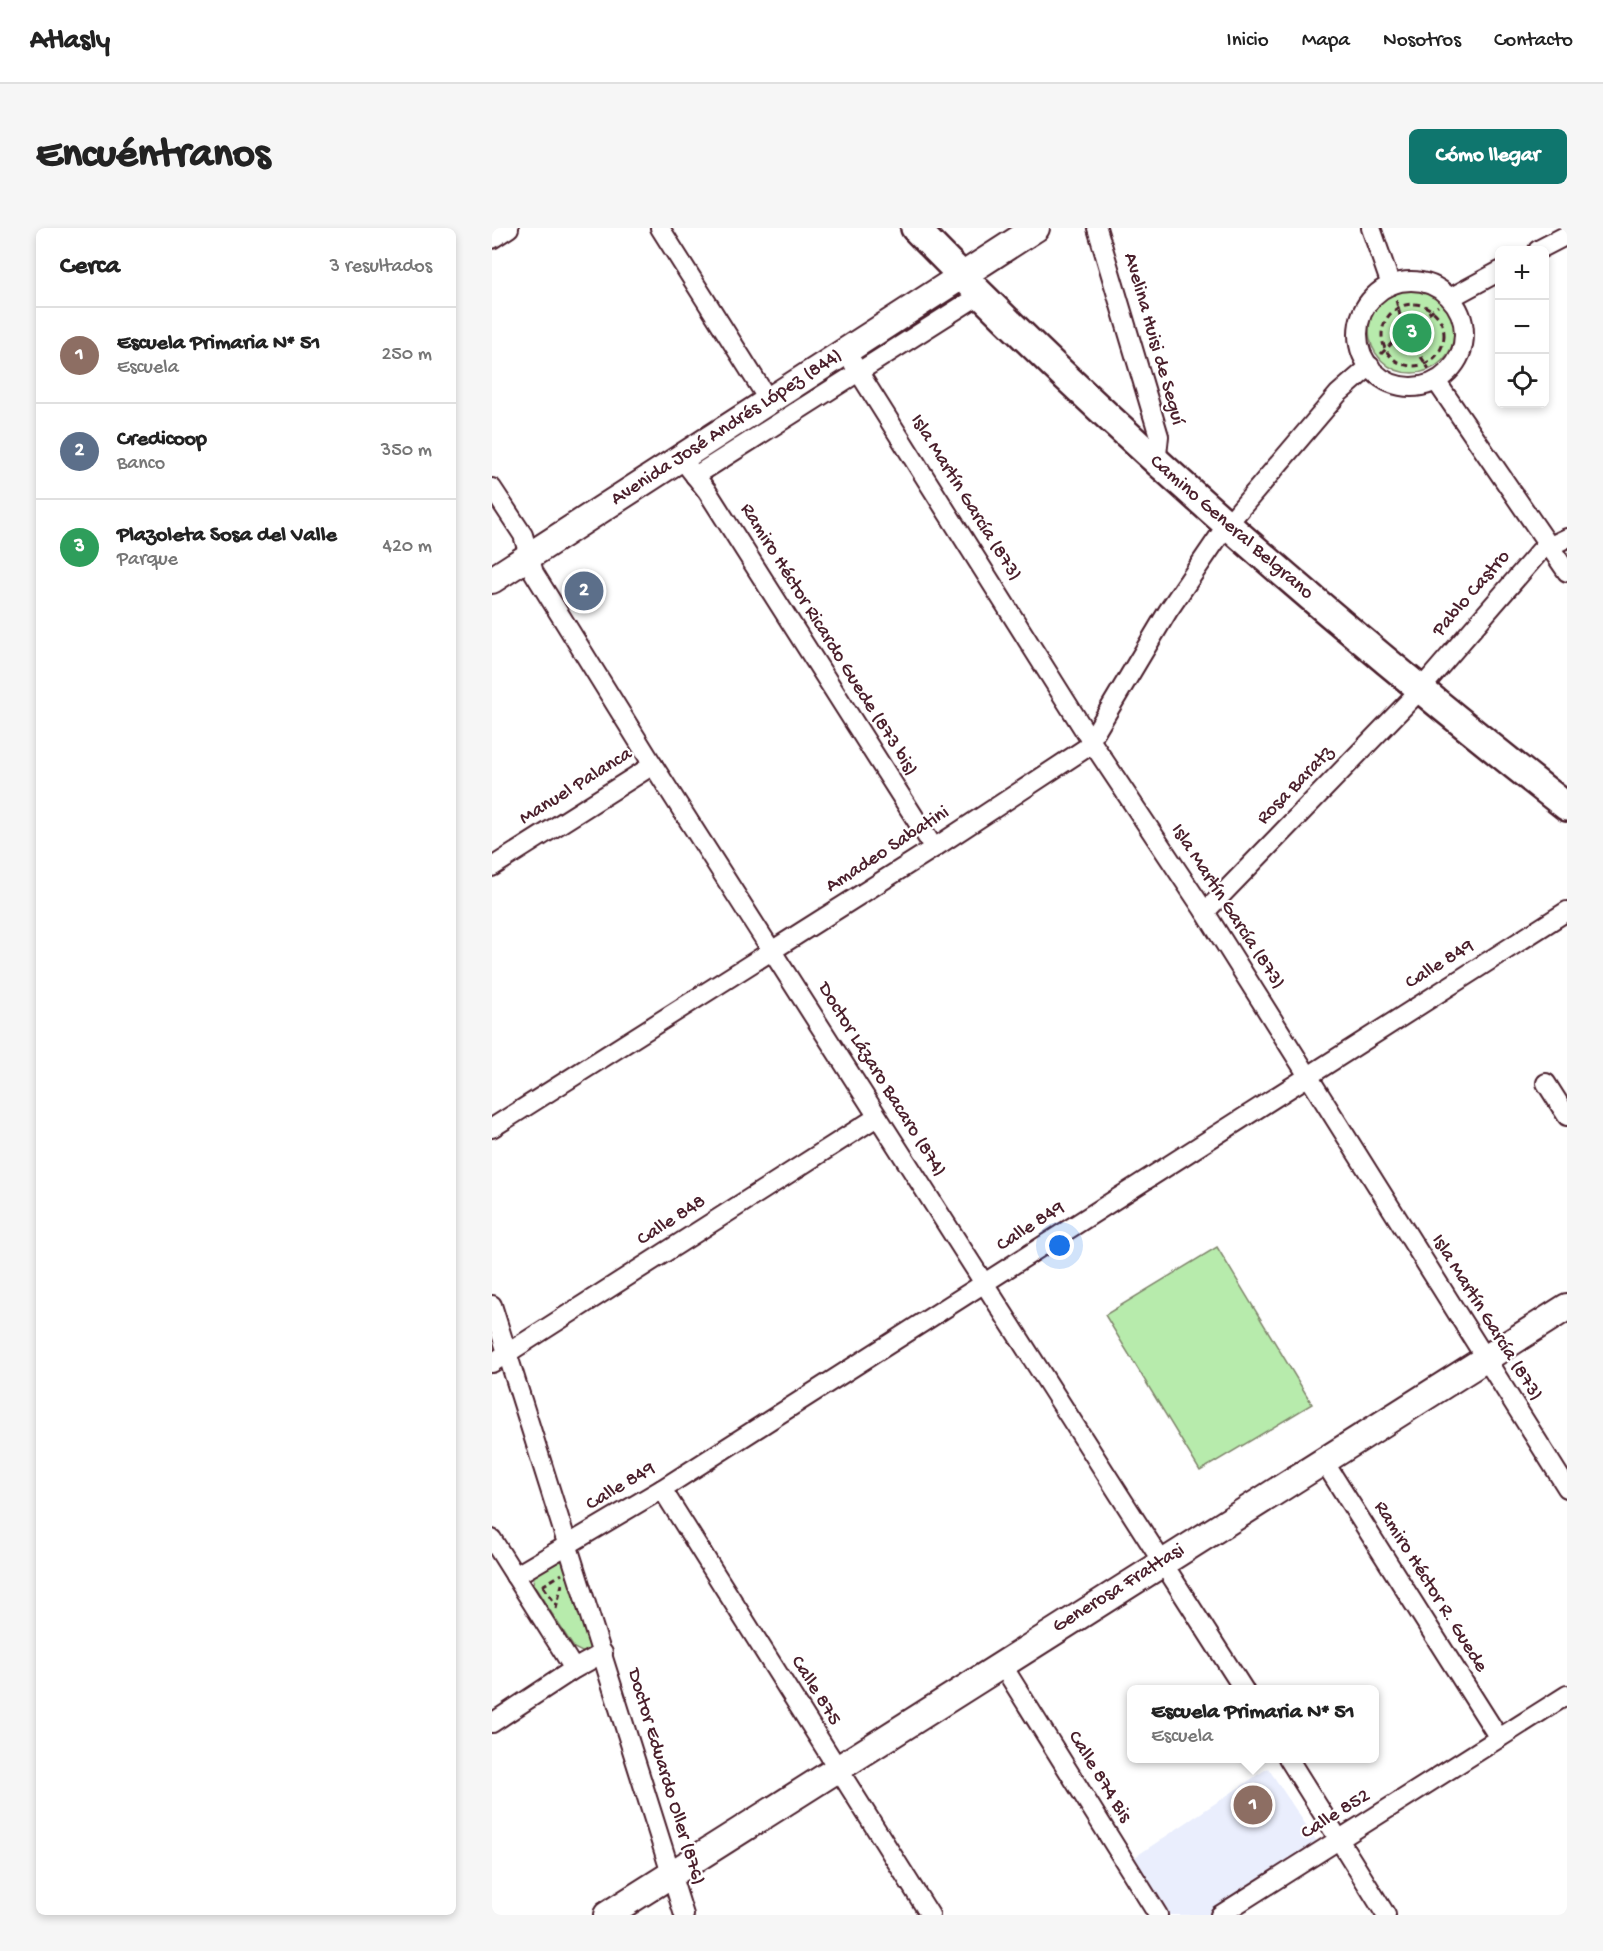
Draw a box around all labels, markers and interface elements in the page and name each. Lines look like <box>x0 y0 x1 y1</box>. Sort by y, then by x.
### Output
text: Atlasly <box>30 25 110 58</box>
text: Inicio <box>1227 29 1269 54</box>
text: Mapa <box>1302 29 1350 54</box>
text: Nosotros <box>1383 29 1461 54</box>
text: Contacto <box>1494 29 1573 54</box>
button: Cómo llegar <box>1409 129 1567 184</box>
text: Encuéntranos <box>36 132 270 181</box>
map controls <box>1495 246 1549 408</box>
button: + <box>1495 246 1549 300</box>
street label: Avelina Huisi de Seguí <box>1117 250 1189 428</box>
text: Cerca <box>60 252 120 283</box>
text: 3 resultados <box>330 256 432 279</box>
button: − <box>1495 300 1549 354</box>
pin: 3 <box>1392 310 1432 356</box>
text: Escuela Primaria N* 51 <box>117 331 320 357</box>
text: 1 <box>75 344 84 367</box>
text: 250 m <box>381 344 432 367</box>
street label: Avenida José Andrés López (844) <box>607 345 847 511</box>
button: locate <box>1495 354 1549 408</box>
text: Escuela <box>117 357 179 380</box>
street label: Isla Martín García (873) <box>904 410 1026 586</box>
text: Credicoop <box>117 427 207 453</box>
text: 2 <box>75 440 84 463</box>
text: 350 m <box>381 440 432 463</box>
street label: Camino General Belgrano <box>1144 451 1318 605</box>
text: Banco <box>117 453 165 476</box>
street label: Ramiro Héctor Ricardo Guede (873 bis) <box>734 499 922 781</box>
text: Plazoleta Sosa del Valle <box>117 523 337 549</box>
text: 3 <box>74 536 85 559</box>
text: 420 m <box>382 536 432 559</box>
street label: Pablo Castro <box>1428 546 1516 643</box>
text: Parque <box>117 549 178 572</box>
pin: 2 <box>564 568 604 614</box>
street label: Rosa Baratz <box>1253 741 1340 830</box>
street label: Manuel Palanca <box>515 743 637 831</box>
street label: Amadeo Sabatini <box>822 802 954 898</box>
street label: Isla Martín García (873) <box>1165 820 1289 994</box>
street label: Calle 849 <box>1402 935 1478 995</box>
street label: Doctor Lázaro Bacaro (874) <box>811 977 950 1181</box>
street label: Calle 848 <box>633 1190 711 1252</box>
street label: Calle 849 <box>993 1197 1069 1257</box>
street label: Isla Martín García (873) <box>1425 1230 1547 1406</box>
your location <box>1045 1231 1074 1260</box>
street label: Calle 849 <box>582 1458 660 1516</box>
street label: Ramiro Héctor R. Guede <box>1368 1497 1492 1677</box>
street label: Generosa Frattasi <box>1049 1539 1189 1639</box>
street label: Calle 875 <box>785 1652 845 1730</box>
street label: Doctor Eduardo Oller (876) <box>621 1664 709 1888</box>
popup <box>1127 1685 1379 1763</box>
text: Escuela Primaria N* 51 <box>1151 1700 1355 1726</box>
text: Escuela <box>1151 1726 1213 1749</box>
street label: Calle 874 Bis <box>1062 1727 1136 1827</box>
pin: 1 <box>1234 1782 1272 1828</box>
street label: Calle 852 <box>1297 1785 1375 1845</box>

